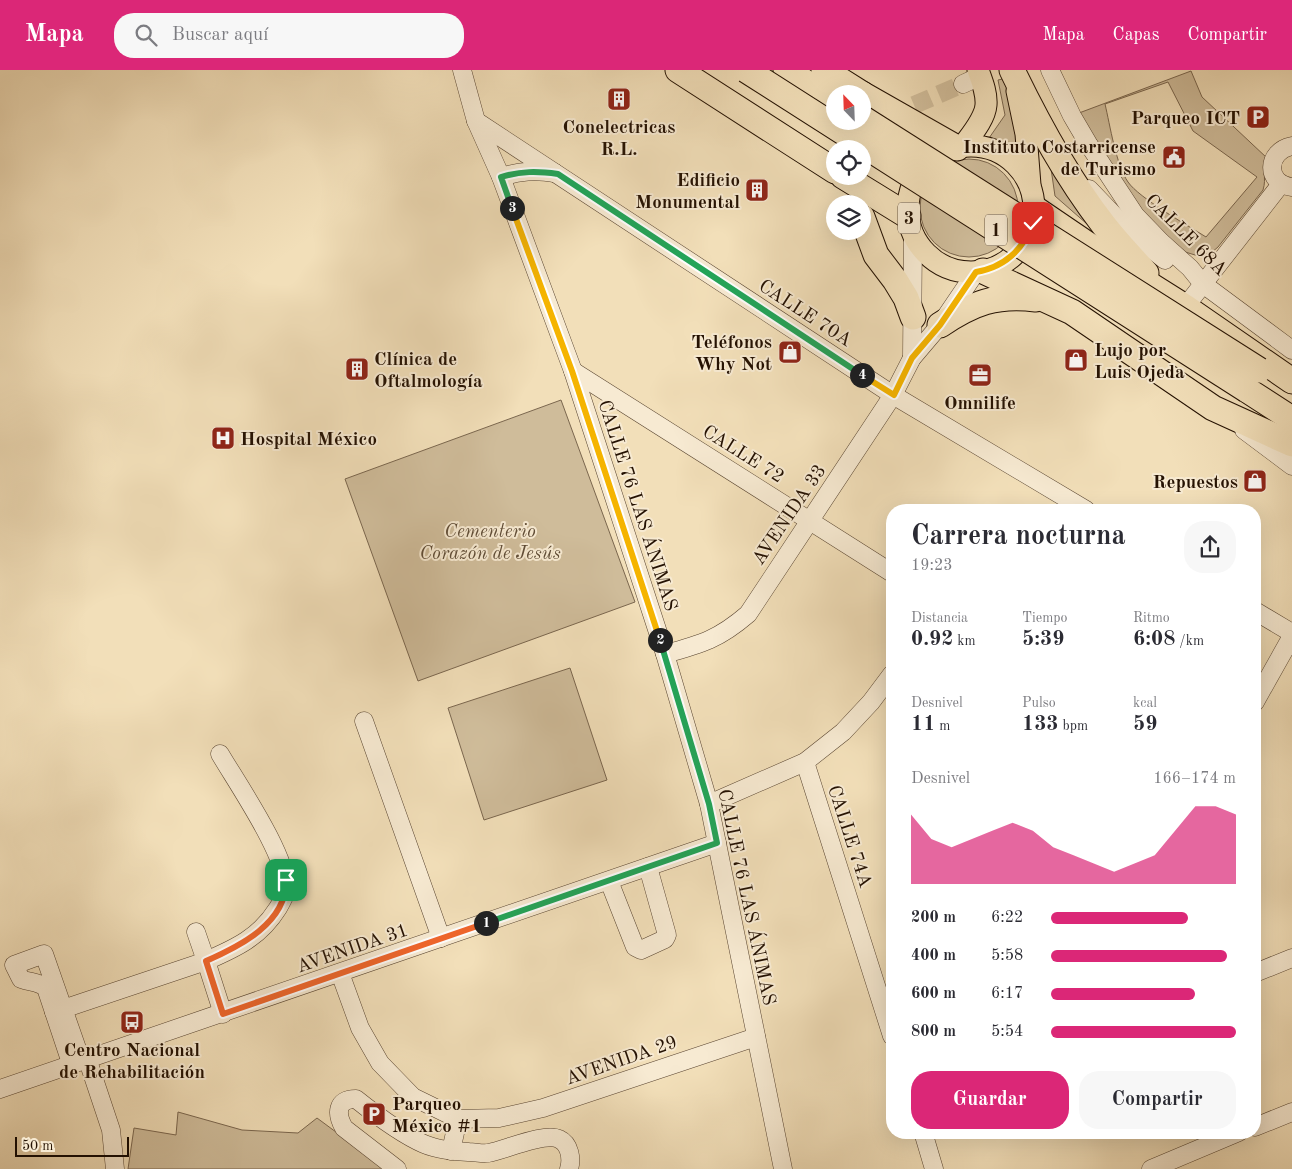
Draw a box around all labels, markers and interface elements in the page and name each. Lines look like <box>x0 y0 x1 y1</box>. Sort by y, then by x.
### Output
search box <box>114 13 464 58</box>
icon: search <box>132 21 160 49</box>
text: Mapa <box>25 23 84 47</box>
text: Buscar aquí <box>172 26 268 45</box>
text: Mapa <box>1042 26 1085 44</box>
text: Capas <box>1113 26 1160 44</box>
text: Compartir <box>1188 26 1267 44</box>
north arrow <box>826 85 871 130</box>
map controls <box>826 85 871 240</box>
building icon: Conelectricas R.L. <box>606 86 632 112</box>
parking icon: Parqueo ICT <box>1245 104 1271 130</box>
place label: Parqueo ICT <box>1131 110 1240 129</box>
place label: Conelectricas R.L. <box>563 119 675 160</box>
place label: Instituto Costarricense de Turismo <box>963 139 1156 180</box>
button: locate <box>826 140 871 185</box>
public building icon: Instituto Costarricense de Turismo <box>1161 144 1187 170</box>
place label: Edificio Monumental <box>635 172 740 213</box>
building icon: Edificio Monumental <box>744 177 770 203</box>
street label: CALLE 68A <box>1141 191 1230 281</box>
button: layers <box>826 195 871 240</box>
pin: 3 <box>500 196 524 220</box>
text: 3 <box>508 201 517 215</box>
road number: 3 <box>898 202 920 234</box>
pin <box>1012 202 1054 244</box>
icon: check <box>1019 209 1047 237</box>
road number: 1 <box>985 214 1007 246</box>
street label: CALLE 70A <box>755 277 855 351</box>
place label: Teléfonos Why Not <box>691 334 772 375</box>
shop icon: Teléfonos Why Not <box>777 339 803 365</box>
place label: Lujo por Luis Ojeda <box>1094 342 1185 383</box>
shop icon: Lujo por Luis Ojeda <box>1063 347 1089 373</box>
place label: Clínica de Oftalmología <box>374 351 483 392</box>
building icon: Clínica de Oftalmología <box>344 356 370 382</box>
pin: 4 <box>850 362 874 388</box>
office icon: Omnilife <box>967 362 993 388</box>
text: 4 <box>858 368 867 382</box>
place label: Omnilife <box>944 395 1016 414</box>
street label: CALLE 76 LAS ÁNIMAS <box>593 397 684 614</box>
street label: CALLE 72 <box>699 423 787 488</box>
hospital icon: Hospital México <box>210 425 236 451</box>
place label: Hospital México <box>240 431 377 450</box>
street label: AVENIDA 33 <box>750 462 831 569</box>
shop icon: Repuestos <box>1242 468 1268 494</box>
place label: Repuestos <box>1153 474 1238 493</box>
button: share <box>1184 521 1236 573</box>
park label: Cementerio Corazón de Jesús <box>419 523 561 564</box>
text: Carrera nocturna <box>911 523 1126 551</box>
text: 19:23 <box>911 558 953 574</box>
text: Distancia <box>911 611 968 625</box>
text: Tiempo <box>1022 611 1068 625</box>
text: Ritmo <box>1133 611 1170 625</box>
pin: 2 <box>648 628 672 652</box>
text: 0.92 <box>911 629 953 650</box>
text: 5:39 <box>1022 629 1064 650</box>
text: 6:08 <box>1133 629 1175 650</box>
text: 2 <box>656 633 665 647</box>
text: km <box>953 634 976 648</box>
text: /km <box>1175 634 1204 648</box>
text: Desnivel <box>911 696 963 710</box>
text: Pulso <box>1022 696 1056 710</box>
text: kcal <box>1133 696 1157 710</box>
text: 11 <box>911 714 935 735</box>
text: 133 <box>1022 714 1059 735</box>
text: 59 <box>1133 714 1157 735</box>
text: m <box>935 719 950 733</box>
text: bpm <box>1059 719 1088 733</box>
text: Desnivel <box>911 771 970 787</box>
text: 166–174 m <box>1153 771 1236 787</box>
street label: CALLE 74A <box>823 783 874 891</box>
street label: CALLE 76 LAS ÁNIMAS <box>713 787 782 1007</box>
pin <box>265 859 307 901</box>
icon: arrive <box>272 866 300 894</box>
pin: 1 <box>474 910 498 936</box>
text: 200 m <box>911 910 956 926</box>
text: 6:22 <box>991 910 1023 926</box>
text: 1 <box>482 916 491 930</box>
street label: AVENIDA 31 <box>295 921 411 977</box>
text: 400 m <box>911 948 956 964</box>
text: 5:58 <box>991 948 1023 964</box>
text: 600 m <box>911 986 956 1002</box>
text: 6:17 <box>991 986 1023 1002</box>
bus stop icon: Centro Nacional de Rehabilitación <box>119 1009 145 1035</box>
text: 800 m <box>911 1024 956 1040</box>
text: 5:54 <box>991 1024 1023 1040</box>
street label: AVENIDA 29 <box>564 1033 680 1089</box>
place label: Centro Nacional de Rehabilitación <box>59 1042 205 1083</box>
button: Guardar <box>911 1071 1069 1129</box>
button: Compartir <box>1079 1071 1236 1129</box>
place label: Parqueo México #1 <box>392 1096 482 1137</box>
parking icon: Parqueo México #1 <box>361 1101 387 1127</box>
scale bar <box>15 1134 129 1157</box>
text: 50 m <box>22 1139 53 1153</box>

